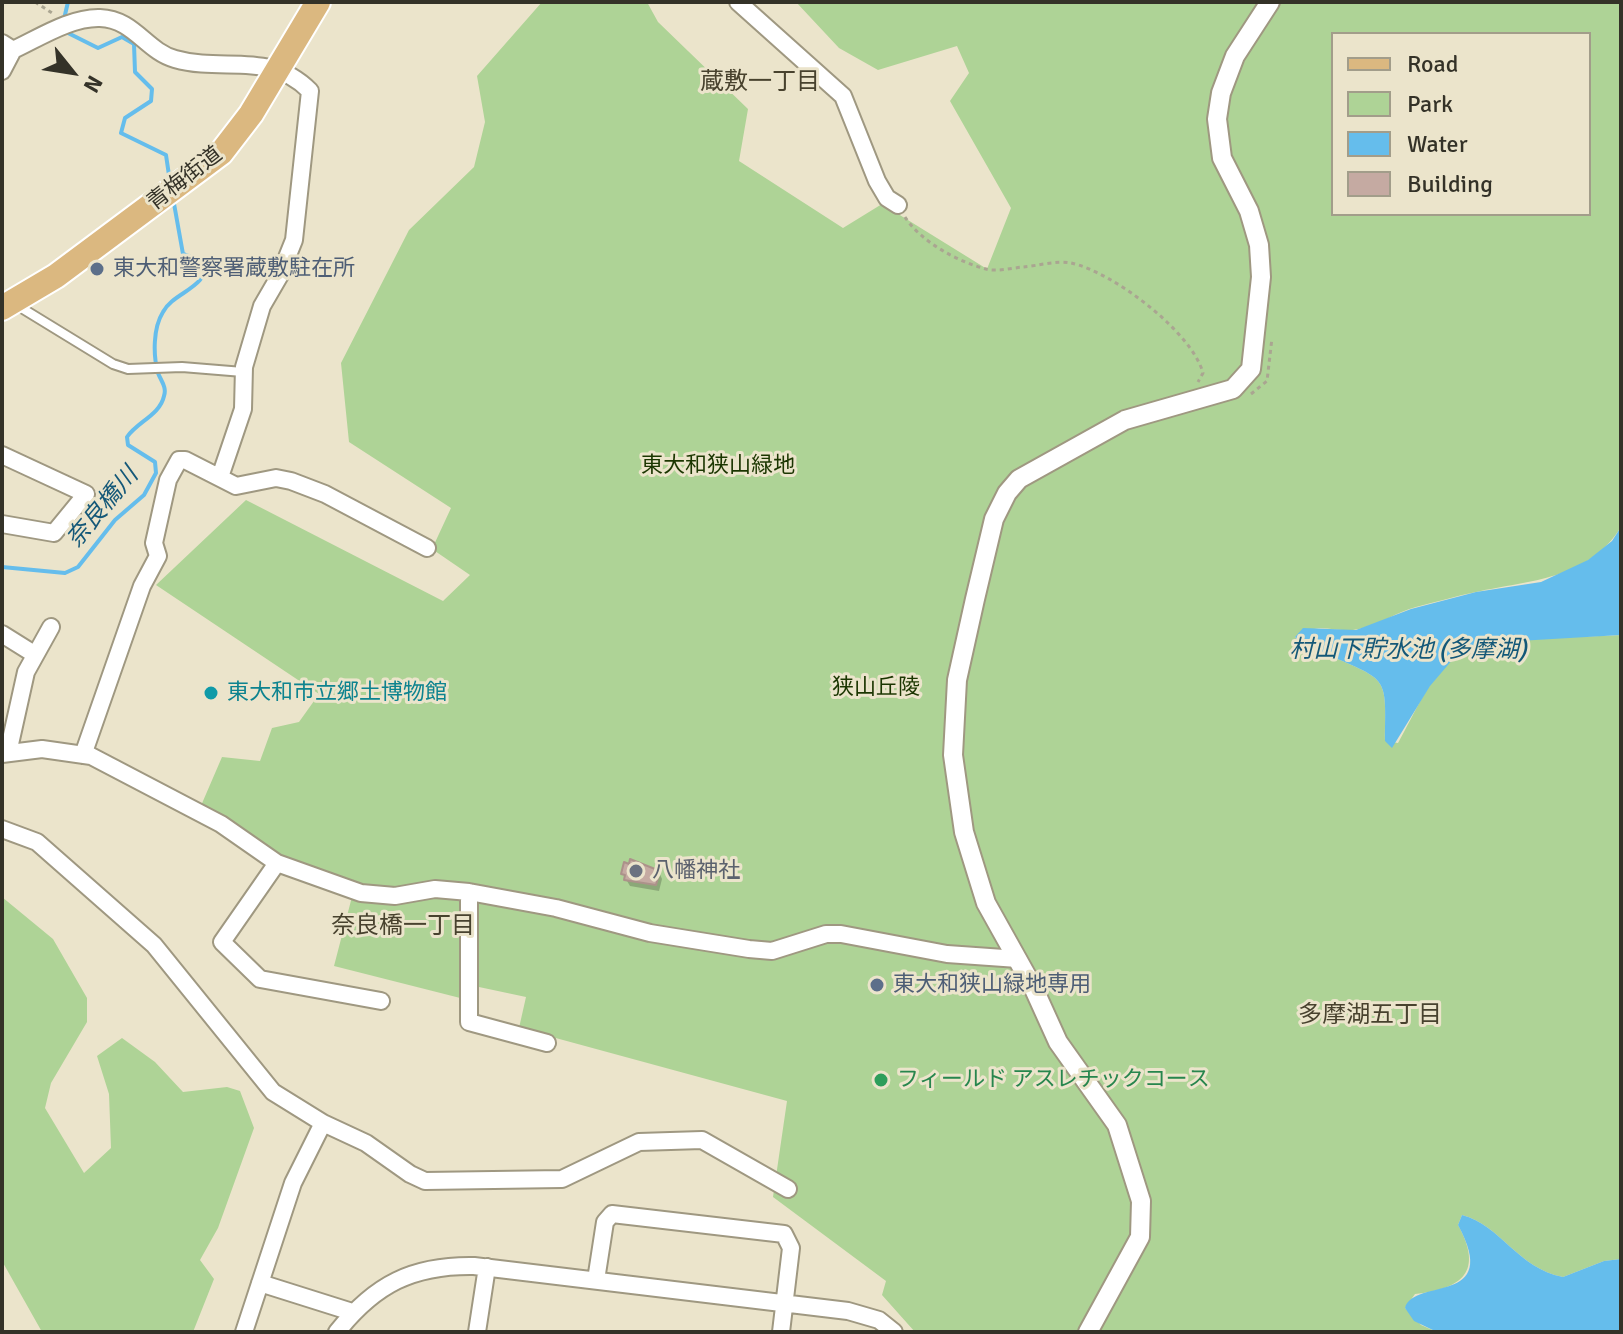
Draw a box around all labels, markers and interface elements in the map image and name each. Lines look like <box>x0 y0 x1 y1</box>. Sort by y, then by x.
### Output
north arrow <box>32 32 112 112</box>
legend <box>1331 32 1591 216</box>
text: Road <box>1407 49 1458 79</box>
district label: 蔵敷一丁目 <box>700 69 820 97</box>
text: N <box>78 71 109 98</box>
text: Park <box>1407 89 1453 119</box>
text: Water <box>1407 129 1467 159</box>
street label: 青梅街道 <box>142 142 228 216</box>
text: Building <box>1407 169 1493 199</box>
place label: 東大和警察署蔵敷駐在所 <box>113 256 355 282</box>
marker: 東大和警察署蔵敷駐在所 <box>88 260 106 278</box>
park label: 東大和狭山緑地 <box>641 453 795 479</box>
water label: 奈良橋川 <box>61 462 145 554</box>
water label: 村山下貯水池 (多摩湖) <box>1289 637 1527 665</box>
park label: 狭山丘陵 <box>832 675 920 701</box>
place label: 東大和市立郷土博物館 <box>227 680 447 706</box>
marker: 東大和市立郷土博物館 <box>202 684 220 702</box>
place label: 八幡神社 <box>652 858 740 884</box>
marker: 八幡神社 <box>627 862 645 880</box>
district label: 奈良橋一丁目 <box>331 913 475 941</box>
place label: 東大和狭山緑地専用 <box>893 972 1091 998</box>
marker: 東大和狭山緑地専用 <box>868 976 886 994</box>
district label: 多摩湖五丁目 <box>1298 1002 1442 1030</box>
place label: フィールド アスレチックコース <box>897 1067 1210 1093</box>
marker: フィールド アスレチックコース <box>872 1071 890 1089</box>

